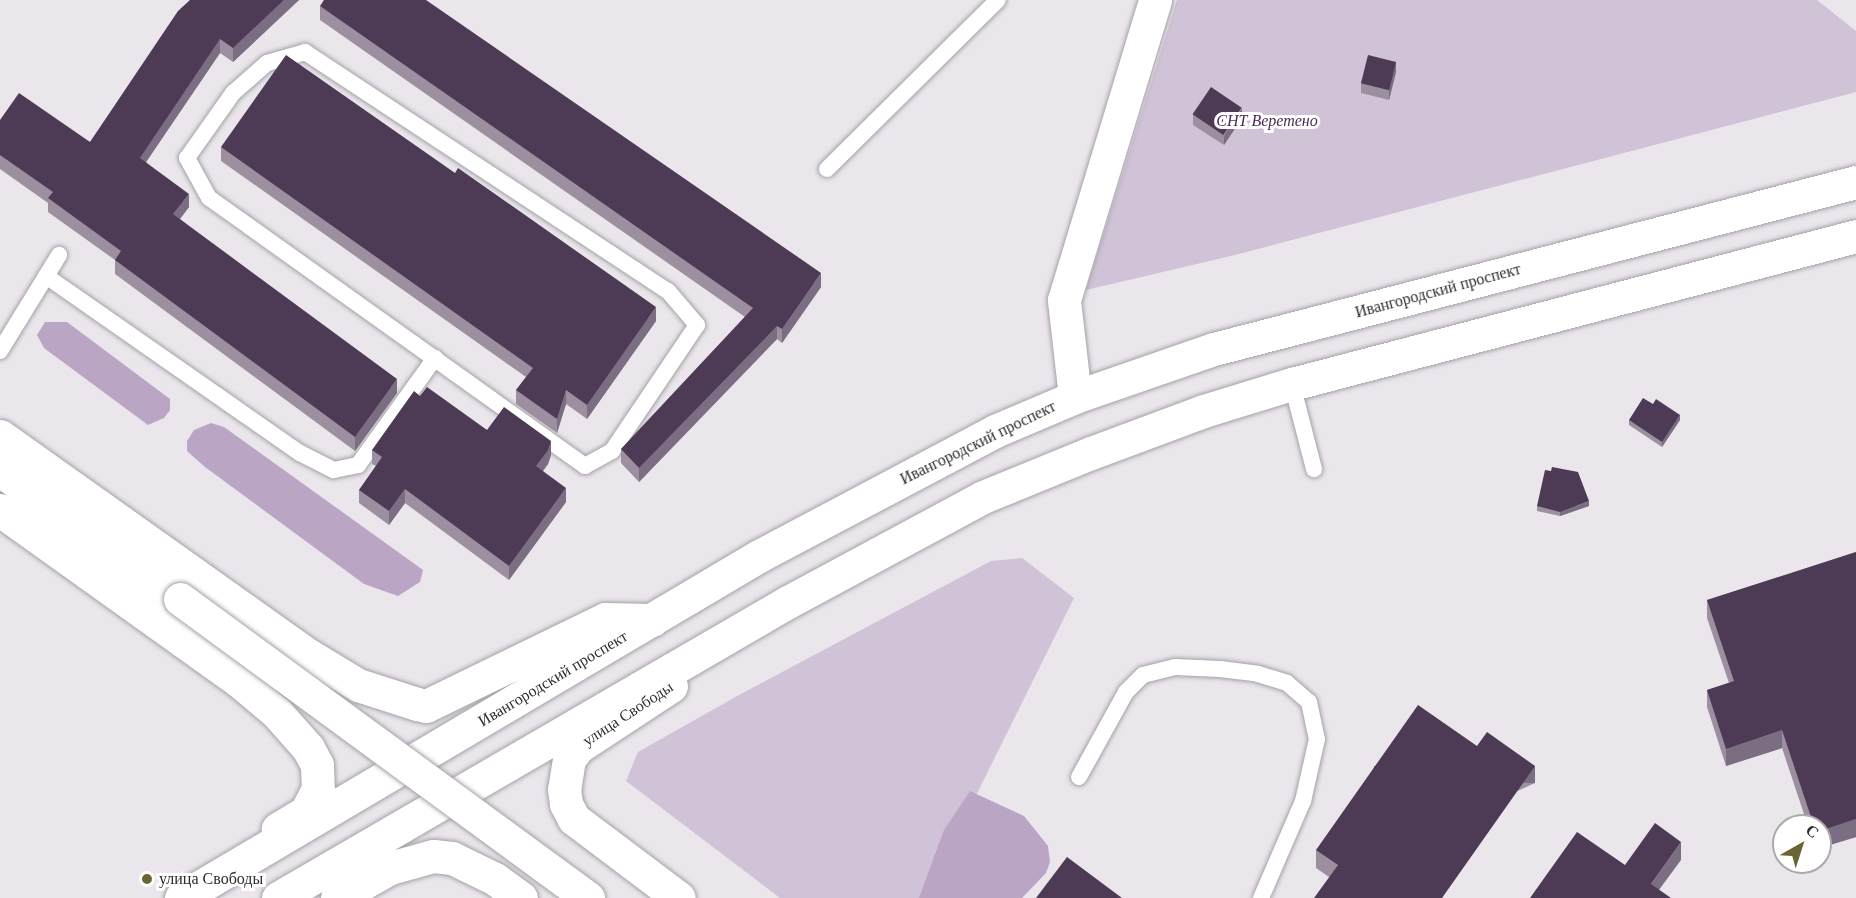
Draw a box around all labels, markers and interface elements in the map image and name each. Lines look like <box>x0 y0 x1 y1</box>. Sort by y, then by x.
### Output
park label: СНТ Веретено <box>1216 111 1318 131</box>
street label: Ивангородский проспект <box>1353 260 1523 322</box>
street label: Ивангородский проспект <box>897 397 1059 489</box>
street label: Ивангородский проспект <box>475 627 631 731</box>
street label: улица Свободы <box>579 678 677 750</box>
north arrow <box>1772 814 1832 874</box>
text: С <box>1803 821 1822 841</box>
place label: улица Свободы <box>159 869 263 889</box>
marker: улица Свободы <box>140 872 154 886</box>

